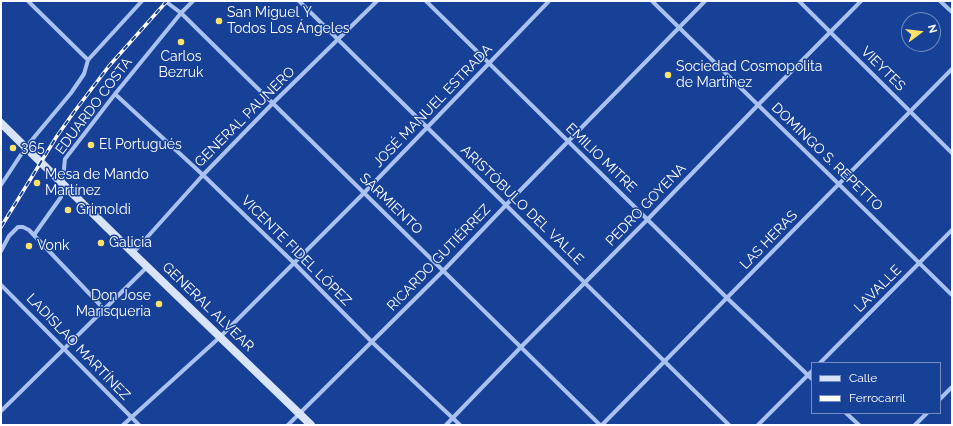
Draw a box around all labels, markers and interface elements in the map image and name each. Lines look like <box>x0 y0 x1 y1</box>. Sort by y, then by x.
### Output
place label: San Miguel Y Todos Los Ángeles <box>227 5 350 38</box>
north arrow <box>901 12 941 52</box>
marker: San Miguel Y Todos Los Ángeles <box>214 16 224 26</box>
text: N <box>925 23 939 35</box>
marker: Carlos Bezruk <box>176 37 186 47</box>
street label: JOSÉ MANUEL ESTRADA <box>370 41 496 171</box>
street label: VIEYTES <box>857 43 909 95</box>
place label: Carlos Bezruk <box>159 49 203 82</box>
street label: EDUARDO COSTA <box>52 54 136 158</box>
place label: Sociedad Cosmopolita de Martinez <box>676 59 822 92</box>
street label: GENERAL PAUNERO <box>191 63 299 171</box>
marker: Sociedad Cosmopolita de Martinez <box>663 70 673 80</box>
street label: DOMINGO S. REPETTO <box>768 100 886 214</box>
street label: EMILIO MITRE <box>562 120 640 196</box>
place label: El Portugués <box>99 137 182 153</box>
place label: 365 <box>21 140 45 156</box>
marker: El Portugués <box>86 140 96 150</box>
street label: ARISTÓBULO DEL VALLE <box>457 142 587 268</box>
marker: 365 <box>8 143 18 153</box>
street label: PEDRO GOYENA <box>602 160 690 250</box>
place label: Mesa de Mando Martínez <box>45 167 149 200</box>
street label: SARMIENTO <box>356 170 426 238</box>
marker: Mesa de Mando Martínez <box>32 178 42 188</box>
street label: VICENTE FIDEL LÓPEZ <box>237 192 355 310</box>
street label: RICARDO GUTIÉRREZ <box>384 201 494 315</box>
place label: Grimoldi <box>76 202 131 218</box>
marker: Grimoldi <box>63 205 73 215</box>
street label: LAS HERAS <box>737 207 801 273</box>
place label: Galicia <box>109 235 152 251</box>
place label: Vonk <box>37 238 69 254</box>
marker: Galicia <box>96 238 106 248</box>
marker: Vonk <box>24 241 34 251</box>
street label: GENERAL ALVEAR <box>159 259 257 355</box>
street label: LAVALLE <box>851 262 905 316</box>
place label: Don Jose Marisqueria <box>76 288 151 320</box>
street label: LADISLAO MARTÍNEZ <box>23 290 133 404</box>
marker: Don Jose Marisqueria <box>154 299 164 309</box>
legend <box>811 362 941 414</box>
text: Calle <box>849 371 877 385</box>
text: Ferrocarril <box>849 391 906 405</box>

